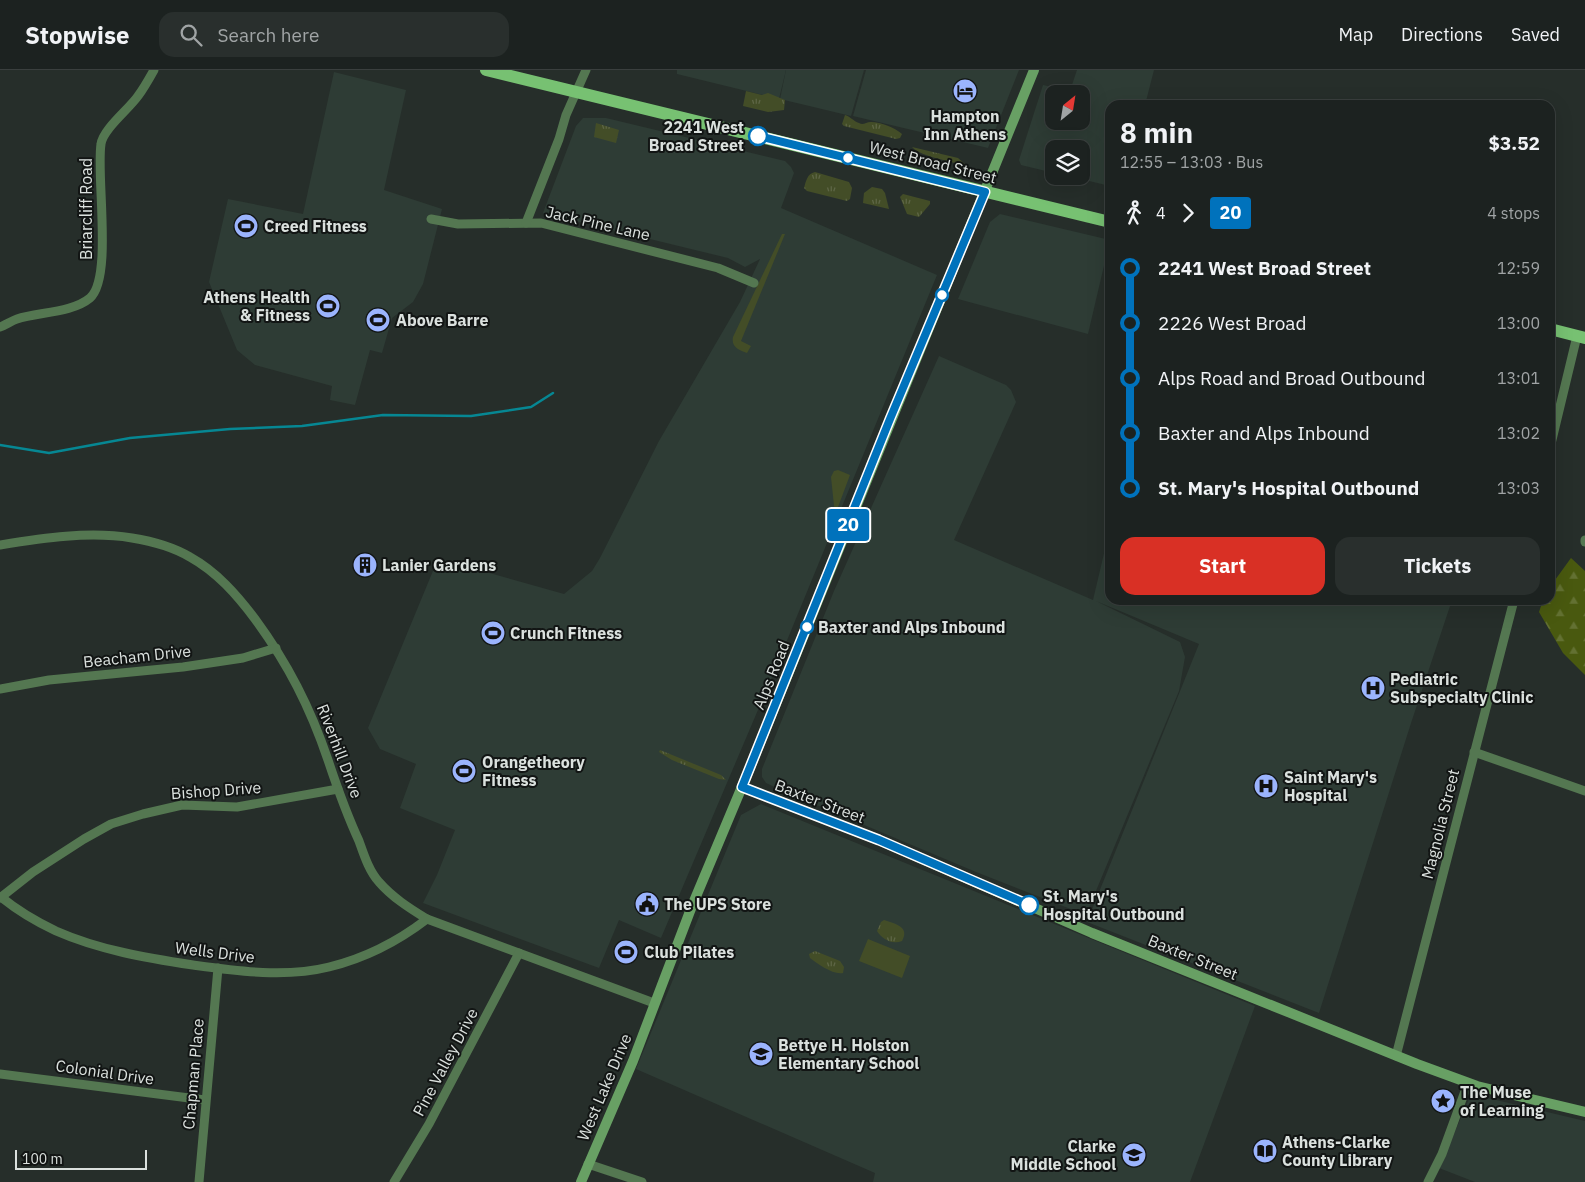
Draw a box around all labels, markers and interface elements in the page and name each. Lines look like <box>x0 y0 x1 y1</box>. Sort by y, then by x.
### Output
search box <box>159 12 509 57</box>
text: Stopwise <box>25 19 129 51</box>
icon: search <box>177 21 205 49</box>
text: Search here <box>217 23 319 47</box>
text: Map <box>1338 23 1373 46</box>
text: Directions <box>1401 23 1483 46</box>
text: Saved <box>1511 23 1560 46</box>
hotel icon: Hampton Inn Athens <box>952 78 978 104</box>
north arrow <box>1045 85 1090 130</box>
map controls <box>1045 85 1090 185</box>
place label: Hampton Inn Athens <box>924 106 1006 144</box>
text: 8 min <box>1120 114 1193 151</box>
place label: 2241 West Broad Street <box>649 117 744 155</box>
marker: 2241 West Broad Street <box>748 126 768 146</box>
text: $3.52 <box>1488 131 1540 155</box>
street label: West Broad Street <box>867 137 999 187</box>
button: layers <box>1045 140 1090 185</box>
unlabelled marker <box>841 151 855 165</box>
text: 12:55 – 13:03 · Bus <box>1120 152 1263 172</box>
street label: Briarcliff Road <box>76 158 96 260</box>
icon: walk <box>1120 199 1148 227</box>
icon: forward <box>1174 199 1202 227</box>
street label: Jack Pine Lane <box>544 201 652 245</box>
text: 20 <box>1220 201 1241 224</box>
text: 4 <box>1156 203 1166 223</box>
text: 4 stops <box>1487 203 1540 223</box>
sports icon: Creed Fitness <box>233 213 259 239</box>
place label: Creed Fitness <box>264 216 367 236</box>
text: 2241 West Broad Street <box>1158 256 1371 280</box>
text: 12:59 <box>1497 258 1540 278</box>
place label: Athens Health & Fitness <box>203 287 310 325</box>
unlabelled marker <box>935 288 949 302</box>
sports icon: Athens Health & Fitness <box>315 293 341 319</box>
sports icon: Above Barre <box>365 307 391 333</box>
place label: Above Barre <box>396 310 488 330</box>
text: 2226 West Broad <box>1158 311 1307 335</box>
text: 13:00 <box>1497 313 1540 333</box>
text: Alps Road and Broad Outbound <box>1158 366 1425 390</box>
text: 13:01 <box>1497 368 1540 388</box>
text: Baxter and Alps Inbound <box>1158 421 1370 445</box>
text: 13:02 <box>1497 423 1540 443</box>
text: St. Mary's Hospital Outbound <box>1158 476 1419 500</box>
text: 13:03 <box>1497 478 1540 498</box>
line badge: 20 <box>826 509 870 541</box>
text: 20 <box>837 513 859 536</box>
button: Start <box>1120 537 1325 595</box>
button: Tickets <box>1335 537 1540 595</box>
building icon: Lanier Gardens <box>352 552 378 578</box>
place label: Lanier Gardens <box>382 555 496 575</box>
place label: Baxter and Alps Inbound <box>818 617 1006 637</box>
sports icon: Crunch Fitness <box>480 620 506 646</box>
marker: Baxter and Alps Inbound <box>800 620 814 634</box>
place label: Crunch Fitness <box>510 623 622 643</box>
street label: Alps Road <box>748 638 794 712</box>
street label: Beacham Drive <box>82 640 192 672</box>
place label: Pediatric Subspecialty Clinic <box>1390 669 1533 707</box>
hospital icon: Pediatric Subspecialty Clinic <box>1360 675 1386 701</box>
street label: Riverhill Drive <box>313 701 367 801</box>
place label: Orangetheory Fitness <box>482 752 585 790</box>
sports icon: Orangetheory Fitness <box>451 758 477 784</box>
place label: Saint Mary's Hospital <box>1284 767 1377 805</box>
street label: Magnolia Street <box>1417 767 1463 881</box>
hospital icon: Saint Mary's Hospital <box>1253 773 1279 799</box>
street label: Baxter Street <box>772 775 868 827</box>
street label: Bishop Drive <box>170 777 262 803</box>
place label: St. Mary's Hospital Outbound <box>1043 886 1184 924</box>
public building icon: The UPS Store <box>634 891 660 917</box>
place label: The UPS Store <box>664 894 771 914</box>
marker: St. Mary's Hospital Outbound <box>1019 895 1039 915</box>
street label: Baxter Street <box>1145 930 1241 984</box>
street label: Wells Drive <box>174 937 256 967</box>
sports icon: Club Pilates <box>613 939 639 965</box>
place label: Club Pilates <box>644 942 734 962</box>
street label: Pine Valley Drive <box>408 1004 482 1119</box>
street label: Chapman Place <box>178 1017 208 1130</box>
street label: West Lake Drive <box>572 1030 636 1144</box>
place label: Bettye H. Holston Elementary School <box>778 1035 919 1073</box>
school or university icon: Bettye H. Holston Elementary School <box>748 1041 774 1067</box>
street label: Colonial Drive <box>55 1055 156 1089</box>
place label: The Muse of Learning <box>1460 1082 1544 1120</box>
place icon: The Muse of Learning <box>1430 1088 1456 1114</box>
place label: Athens-Clarke County Library <box>1282 1132 1393 1170</box>
place label: Clarke Middle School <box>1011 1136 1116 1174</box>
library icon: Athens-Clarke County Library <box>1252 1138 1278 1164</box>
school or university icon: Clarke Middle School <box>1121 1142 1147 1168</box>
scale bar <box>15 1147 148 1170</box>
text: 100 m <box>22 1150 63 1168</box>

